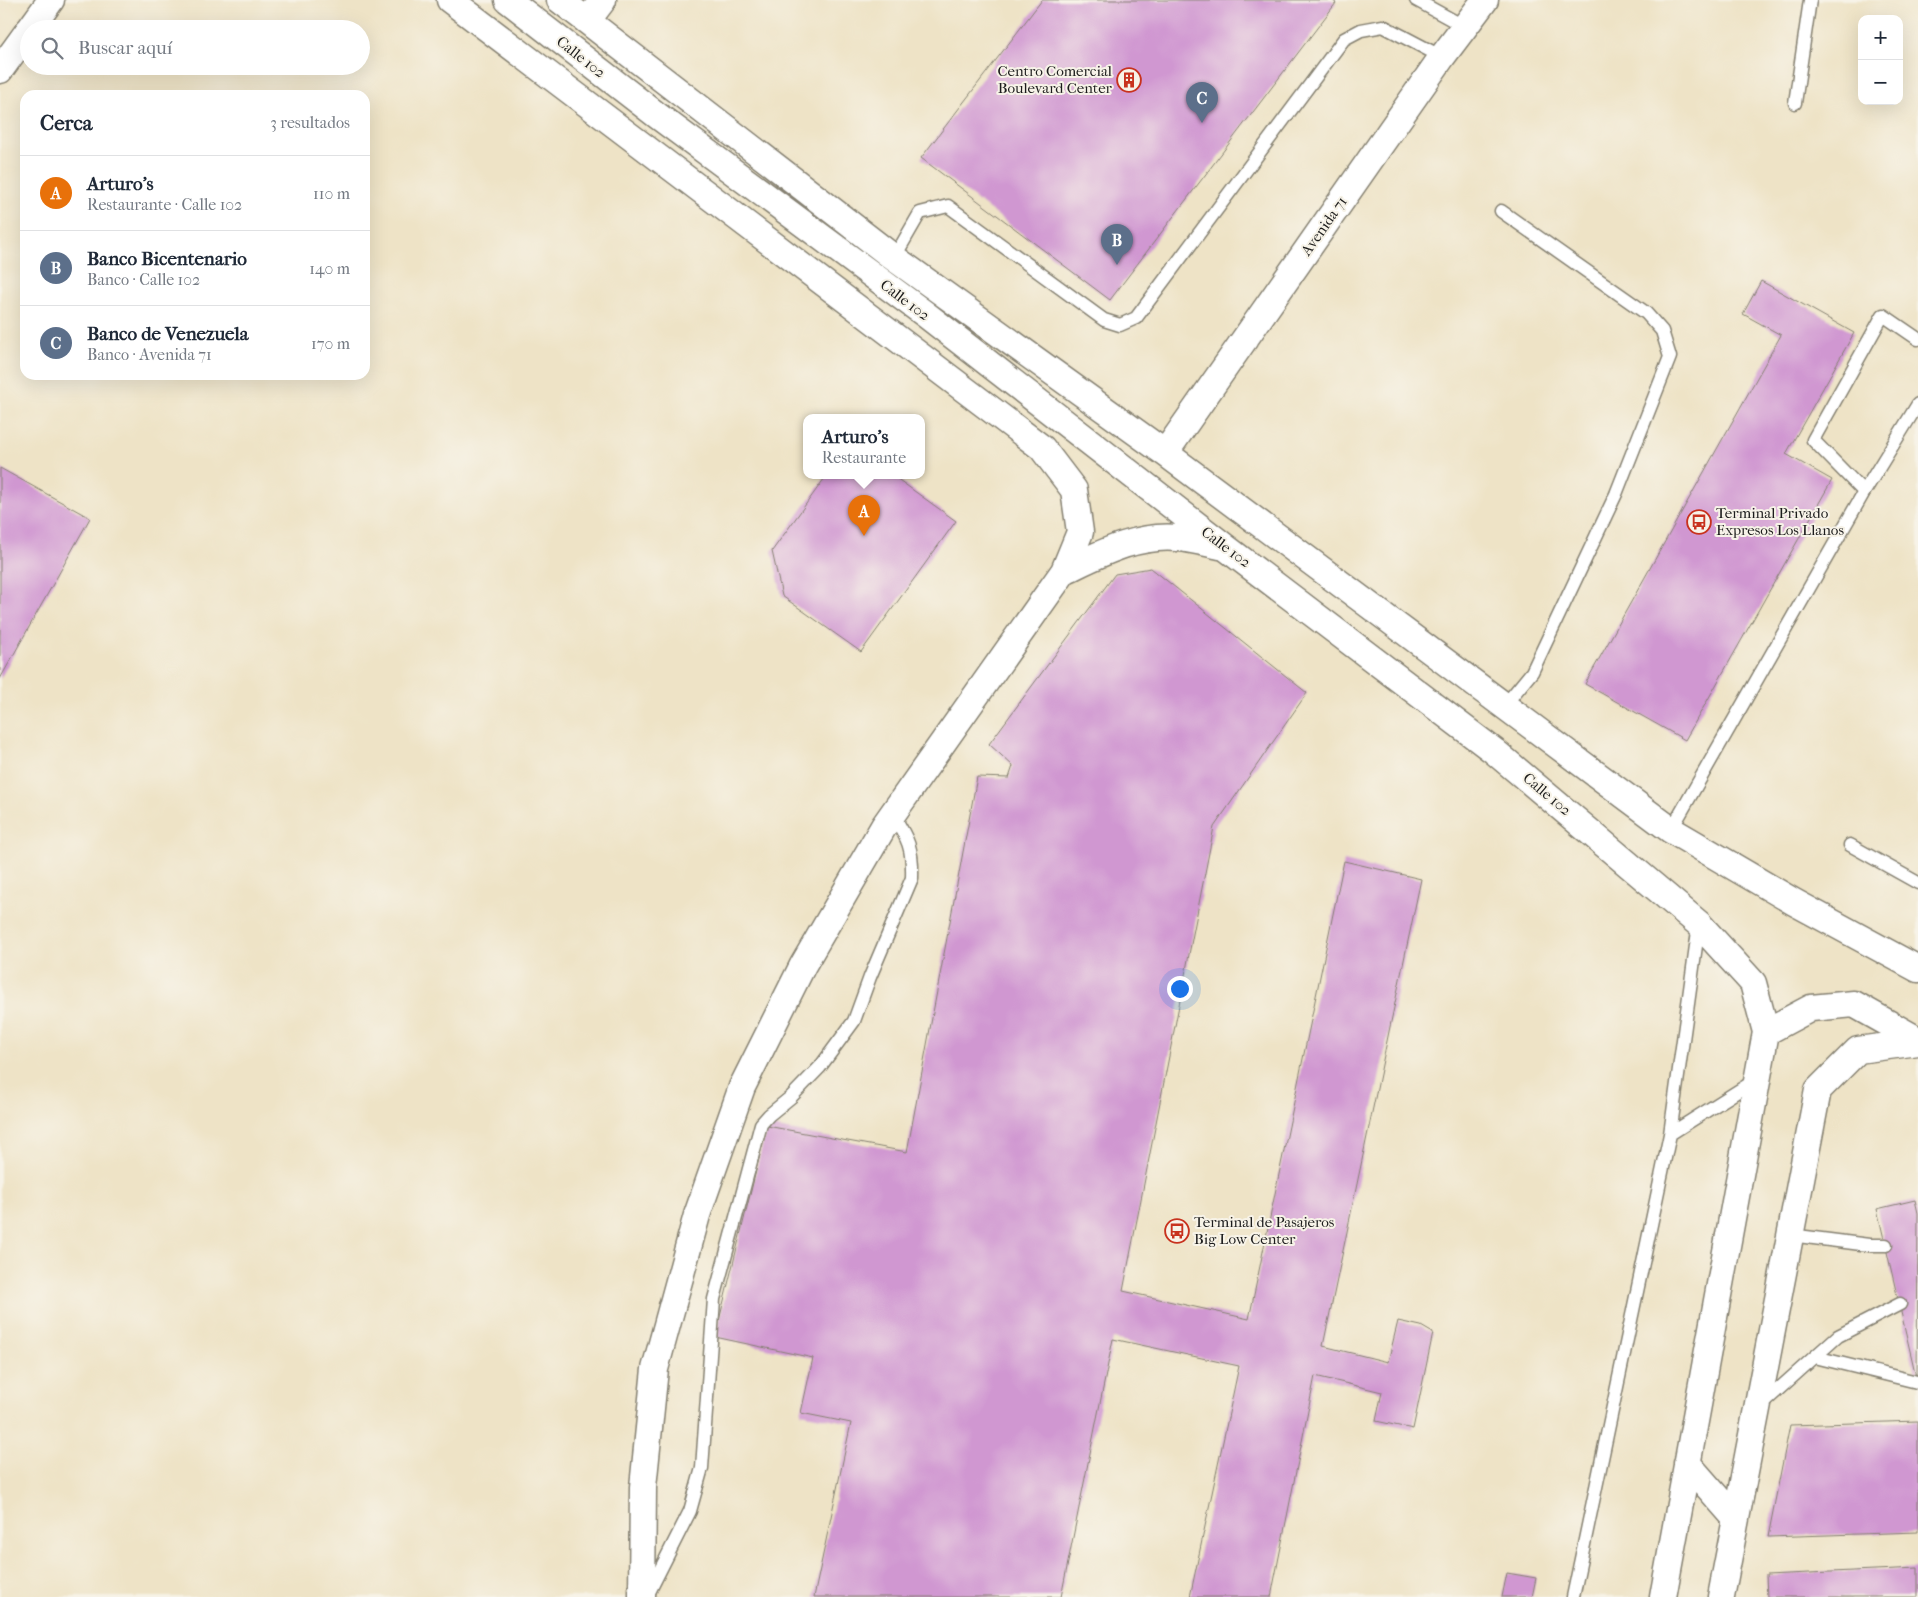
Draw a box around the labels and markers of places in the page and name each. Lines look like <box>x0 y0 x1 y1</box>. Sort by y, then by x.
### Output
place label: Centro Comercial Boulevard Center <box>997 62 1113 97</box>
building icon: Centro Comercial Boulevard Center <box>1116 67 1142 93</box>
pin: C <box>1186 82 1218 123</box>
pin: B <box>1101 224 1133 265</box>
pin: A <box>848 495 880 536</box>
place label: Terminal Privado Expresos Los Llanos <box>1716 504 1844 539</box>
bus stop icon: Terminal Privado Expresos Los Llanos <box>1686 509 1712 535</box>
place label: Terminal de Pasajeros Big Low Center <box>1194 1213 1335 1248</box>
bus stop icon: Terminal de Pasajeros Big Low Center <box>1164 1218 1190 1244</box>

